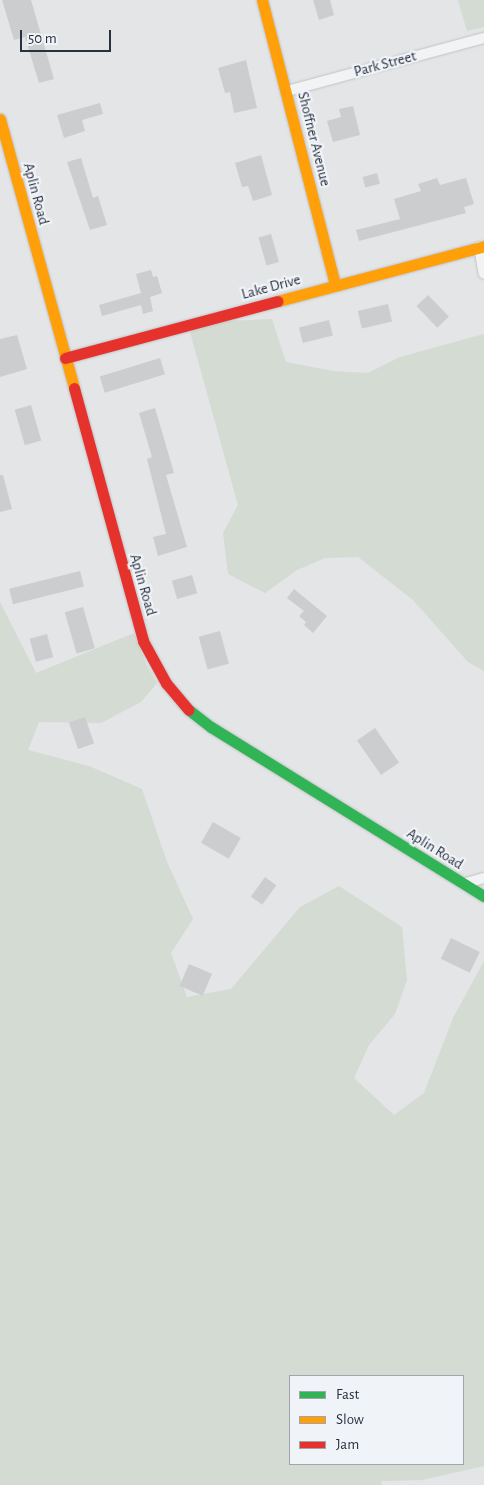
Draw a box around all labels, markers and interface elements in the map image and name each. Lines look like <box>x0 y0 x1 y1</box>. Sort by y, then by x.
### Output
scale bar <box>22 20 114 52</box>
text: 50 m <box>28 31 57 46</box>
street label: Park Street <box>352 47 418 81</box>
street label: Shoffner Avenue <box>294 90 334 188</box>
street label: Aplin Road <box>19 161 53 227</box>
street label: Lake Drive <box>240 270 302 304</box>
street label: Aplin Road <box>126 552 160 618</box>
street label: Aplin Road <box>403 825 467 873</box>
legend <box>289 1375 464 1465</box>
text: Fast <box>336 1387 359 1402</box>
text: Slow <box>336 1412 364 1427</box>
text: Jam <box>336 1437 359 1452</box>

